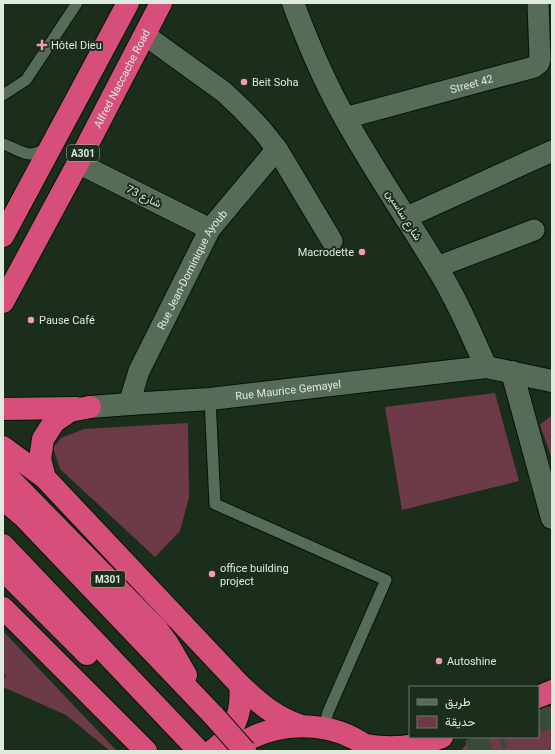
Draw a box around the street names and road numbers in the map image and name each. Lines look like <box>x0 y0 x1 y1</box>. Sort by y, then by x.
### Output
street label: Alfred Naccache Road <box>91 27 153 130</box>
street label: Street 42 <box>449 72 495 96</box>
road number: A301 <box>67 145 99 161</box>
street label: شارع 73 <box>124 182 164 211</box>
street label: شارع ساسين <box>382 187 424 244</box>
street label: Rue Jean-Dominique Ayoub <box>155 207 230 332</box>
street label: Rue Maurice Gemayel <box>235 378 342 403</box>
road number: M301 <box>91 571 125 587</box>

